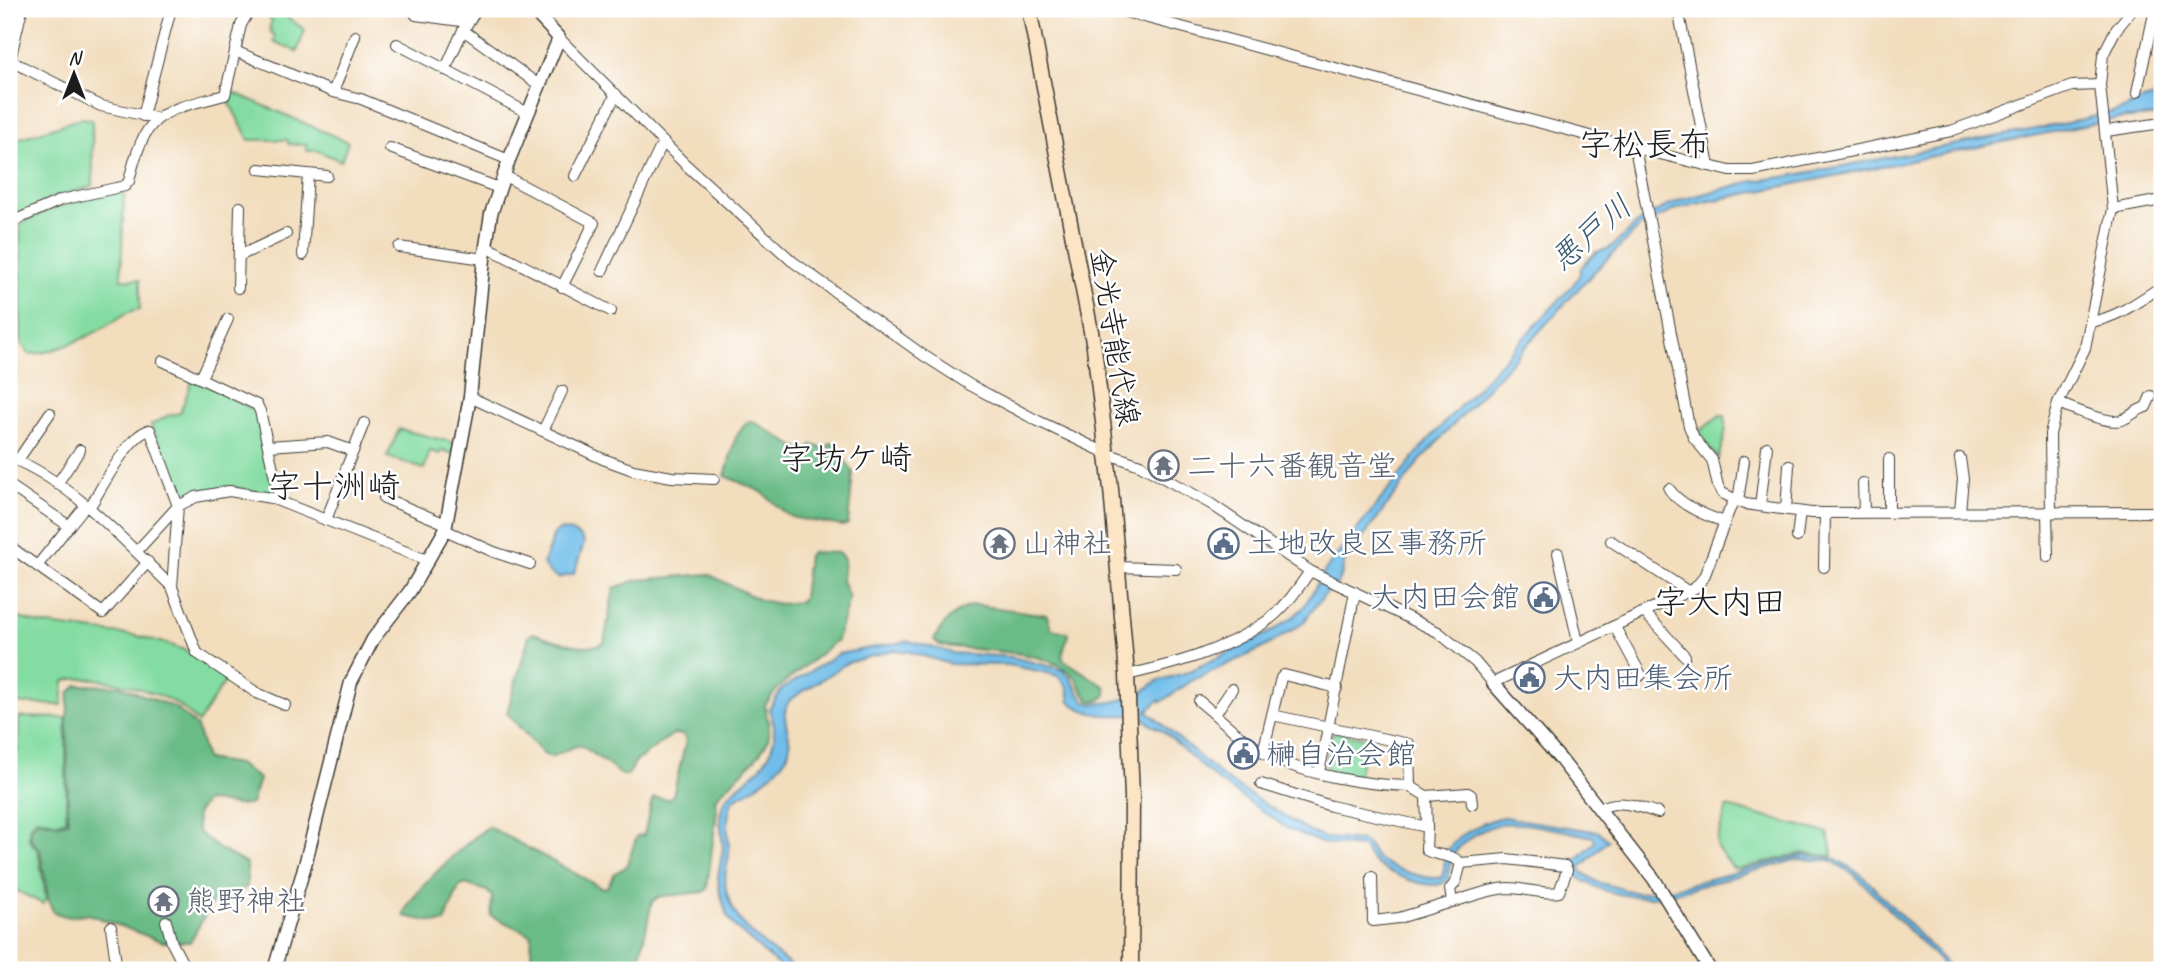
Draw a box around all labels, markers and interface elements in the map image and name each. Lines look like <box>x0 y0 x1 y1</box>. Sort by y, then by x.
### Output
north arrow <box>38 38 108 108</box>
text: N <box>68 46 83 70</box>
district label: 字松長布 <box>1579 123 1711 165</box>
water label: 悪戸川 <box>1541 186 1641 280</box>
street label: 金光寺能代線 <box>1082 245 1148 429</box>
district label: 字坊ケ崎 <box>780 437 912 479</box>
place label: 二十六番観音堂 <box>1187 447 1397 485</box>
temple icon: 二十六番観音堂 <box>1147 449 1181 483</box>
district label: 字十洲崎 <box>268 465 400 507</box>
place label: 山神社 <box>1022 524 1112 562</box>
place label: 土地改良区事務所 <box>1247 524 1487 562</box>
temple icon: 山神社 <box>982 526 1016 560</box>
public building icon: 土地改良区事務所 <box>1207 526 1241 560</box>
place label: 大内田会館 <box>1370 578 1520 616</box>
public building icon: 大内田会館 <box>1526 580 1560 614</box>
district label: 字大内田 <box>1654 581 1786 623</box>
place label: 大内田集会所 <box>1553 659 1733 697</box>
public building icon: 大内田集会所 <box>1513 661 1547 695</box>
place label: 榊自治会館 <box>1266 735 1416 773</box>
public building icon: 榊自治会館 <box>1226 737 1260 771</box>
place label: 熊野神社 <box>186 882 306 920</box>
temple icon: 熊野神社 <box>146 884 180 918</box>

